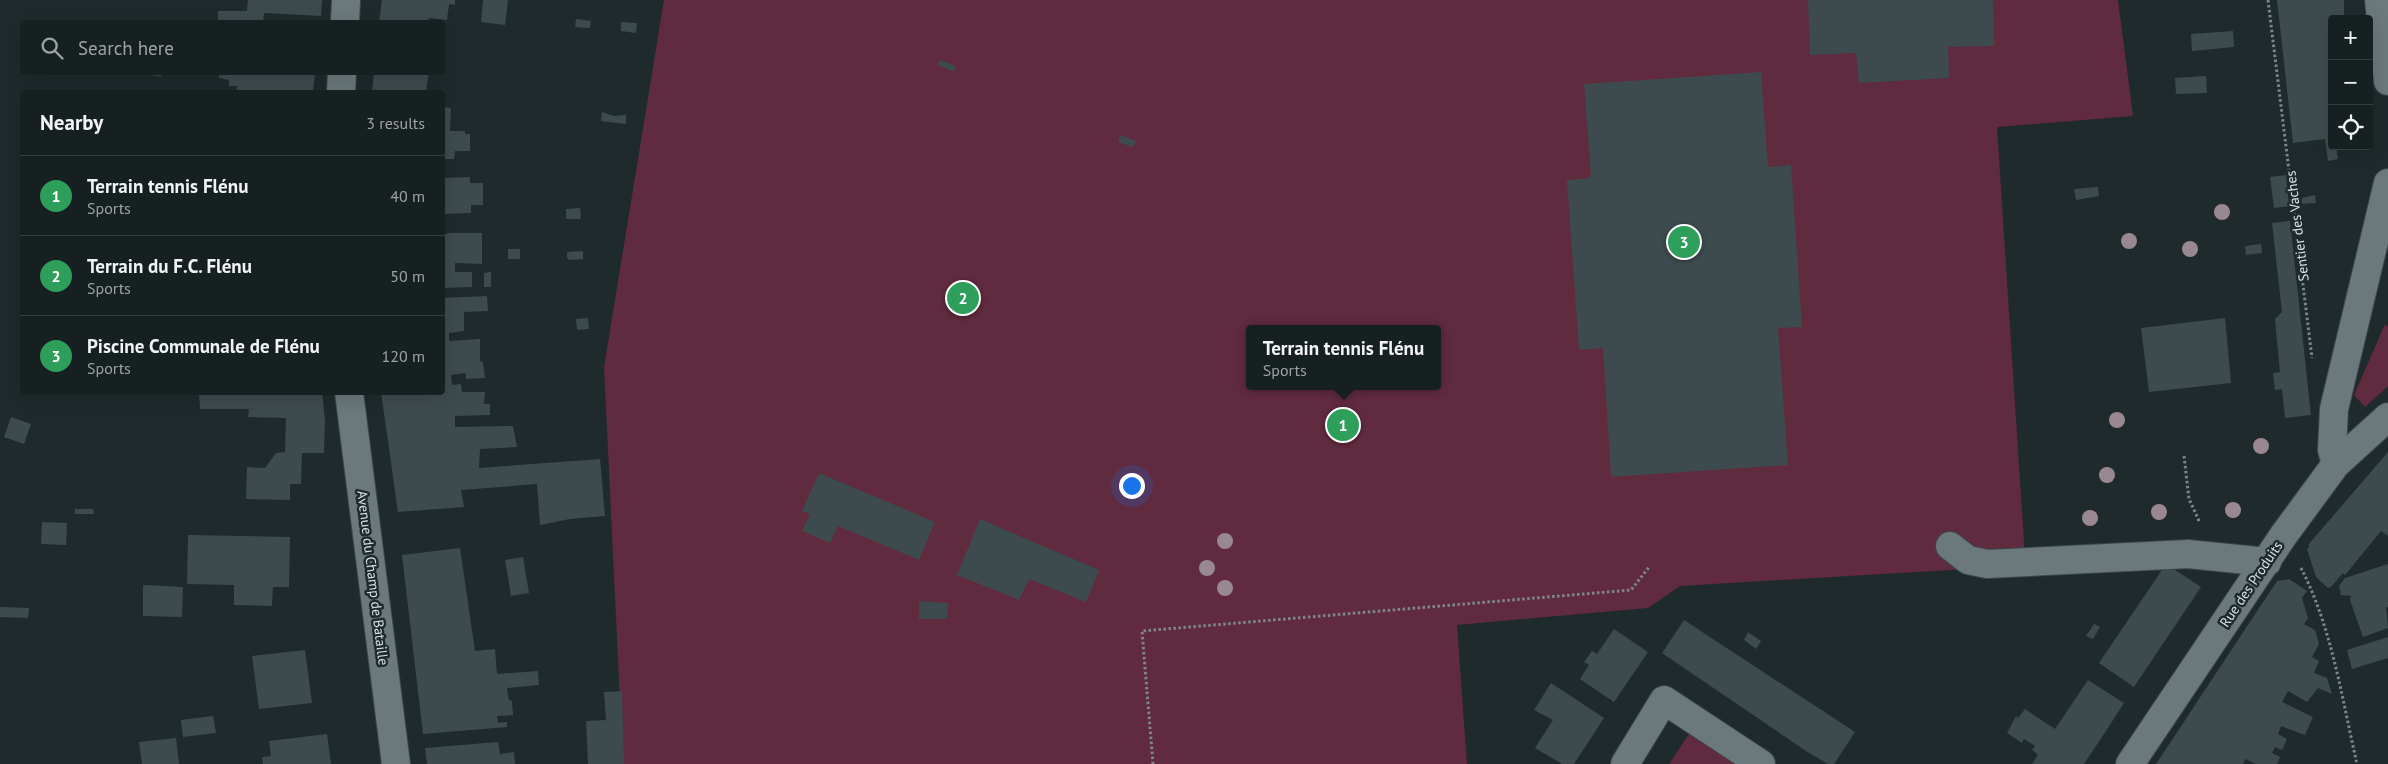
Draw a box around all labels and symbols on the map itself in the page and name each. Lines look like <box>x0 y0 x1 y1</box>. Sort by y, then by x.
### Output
street label: Sentier des Vaches <box>2281 170 2313 282</box>
pin: 3 <box>1668 223 1700 261</box>
pin: 2 <box>947 279 979 317</box>
pin: 1 <box>1327 406 1359 444</box>
your location <box>1119 473 1145 499</box>
street label: Avenue du Champ de Bataille <box>353 490 393 666</box>
street label: Rue des Produits <box>2216 537 2286 630</box>

